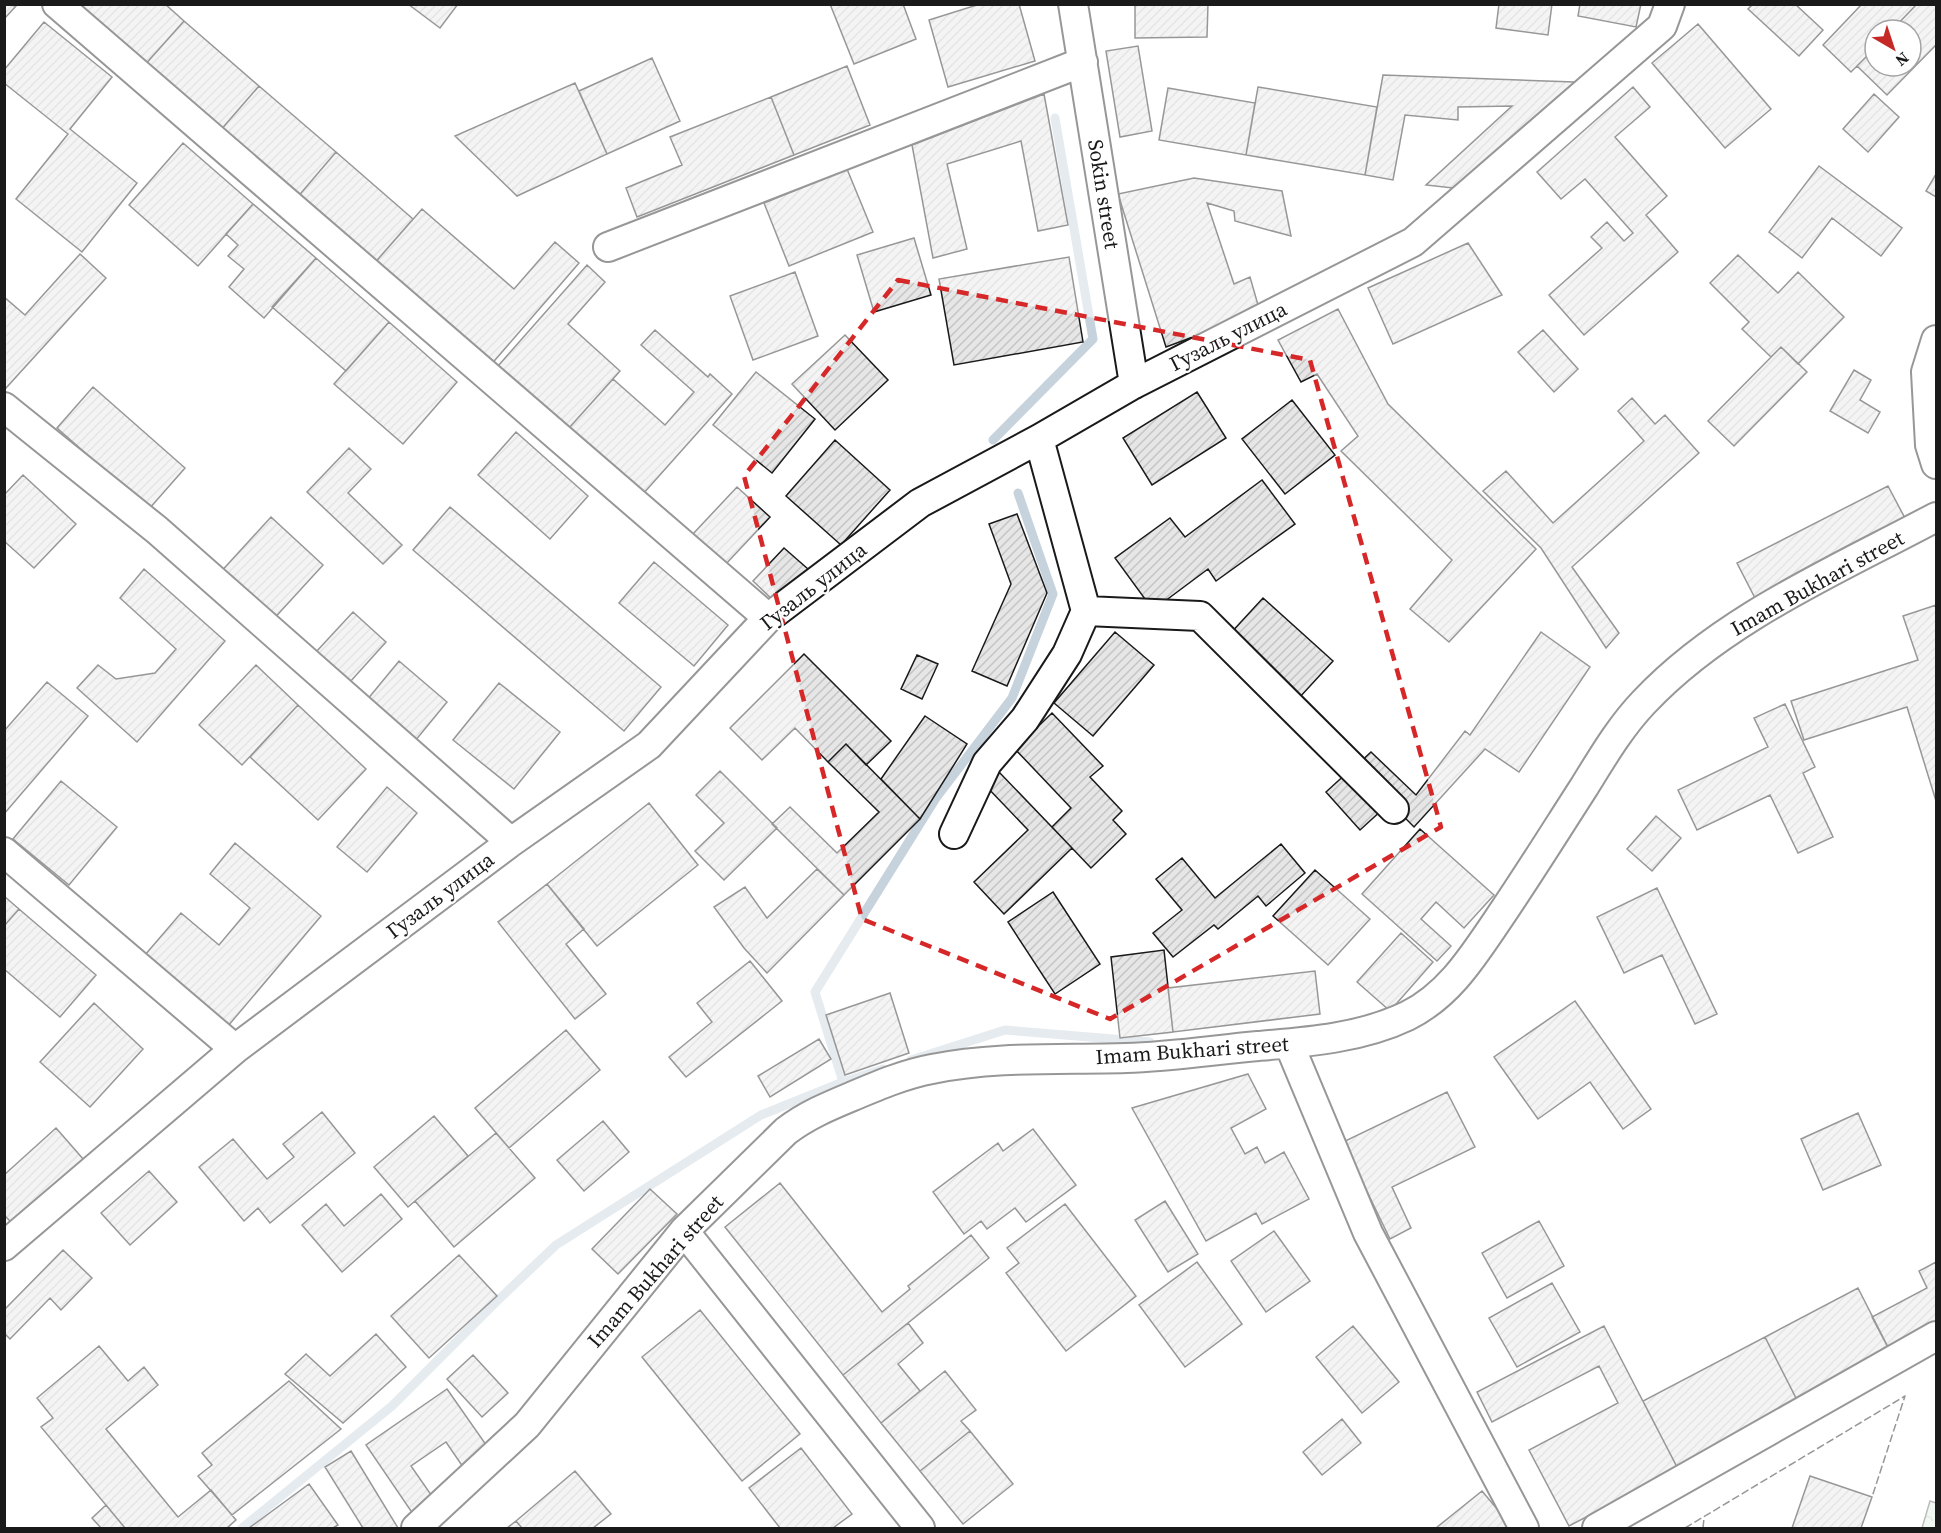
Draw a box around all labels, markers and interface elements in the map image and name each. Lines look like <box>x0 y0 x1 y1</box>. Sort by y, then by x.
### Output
north arrow <box>1863 18 1923 78</box>
text: N <box>1891 47 1914 72</box>
street label: Sokin street <box>1081 137 1127 251</box>
street label: Гузаль улица <box>1164 294 1292 378</box>
street label: Imam Bukhari street <box>1725 523 1909 643</box>
street label: Гузаль улица <box>754 535 873 637</box>
street label: Гузаль улица <box>380 845 500 945</box>
street label: Imam Bukhari street <box>1094 1029 1290 1071</box>
street label: Imam Bukhari street <box>581 1188 730 1354</box>

